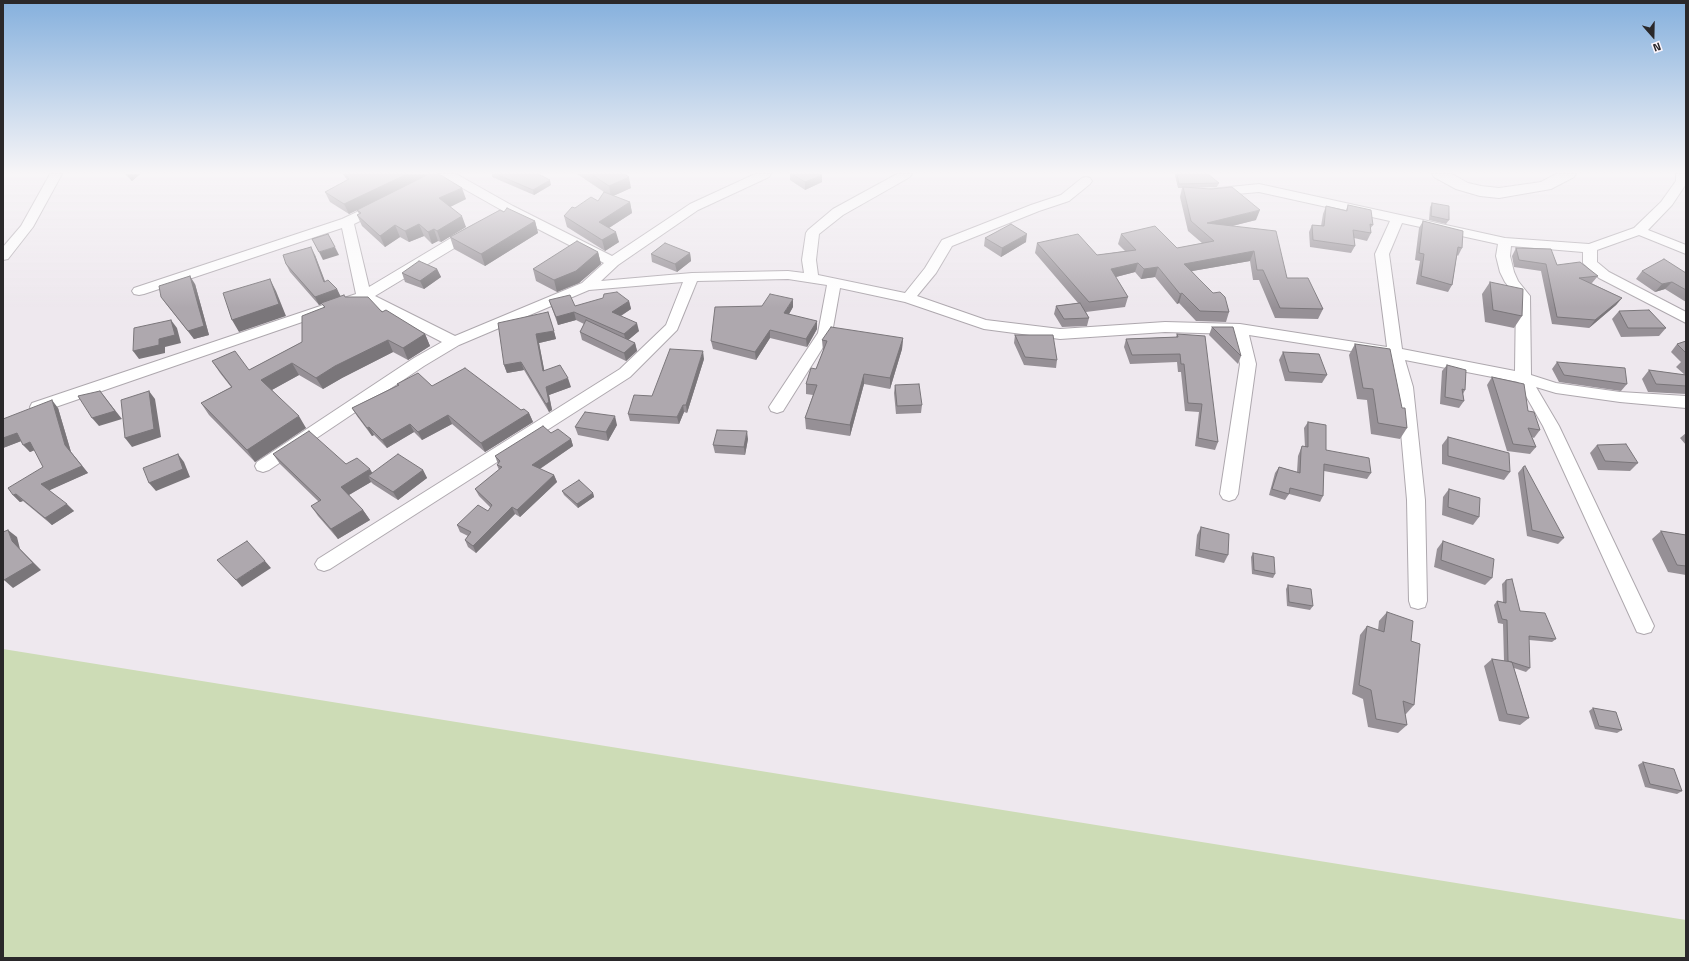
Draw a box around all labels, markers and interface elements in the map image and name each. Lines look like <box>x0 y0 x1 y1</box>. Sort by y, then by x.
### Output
north arrow <box>1633 16 1673 56</box>
text: N <box>1651 38 1663 56</box>

